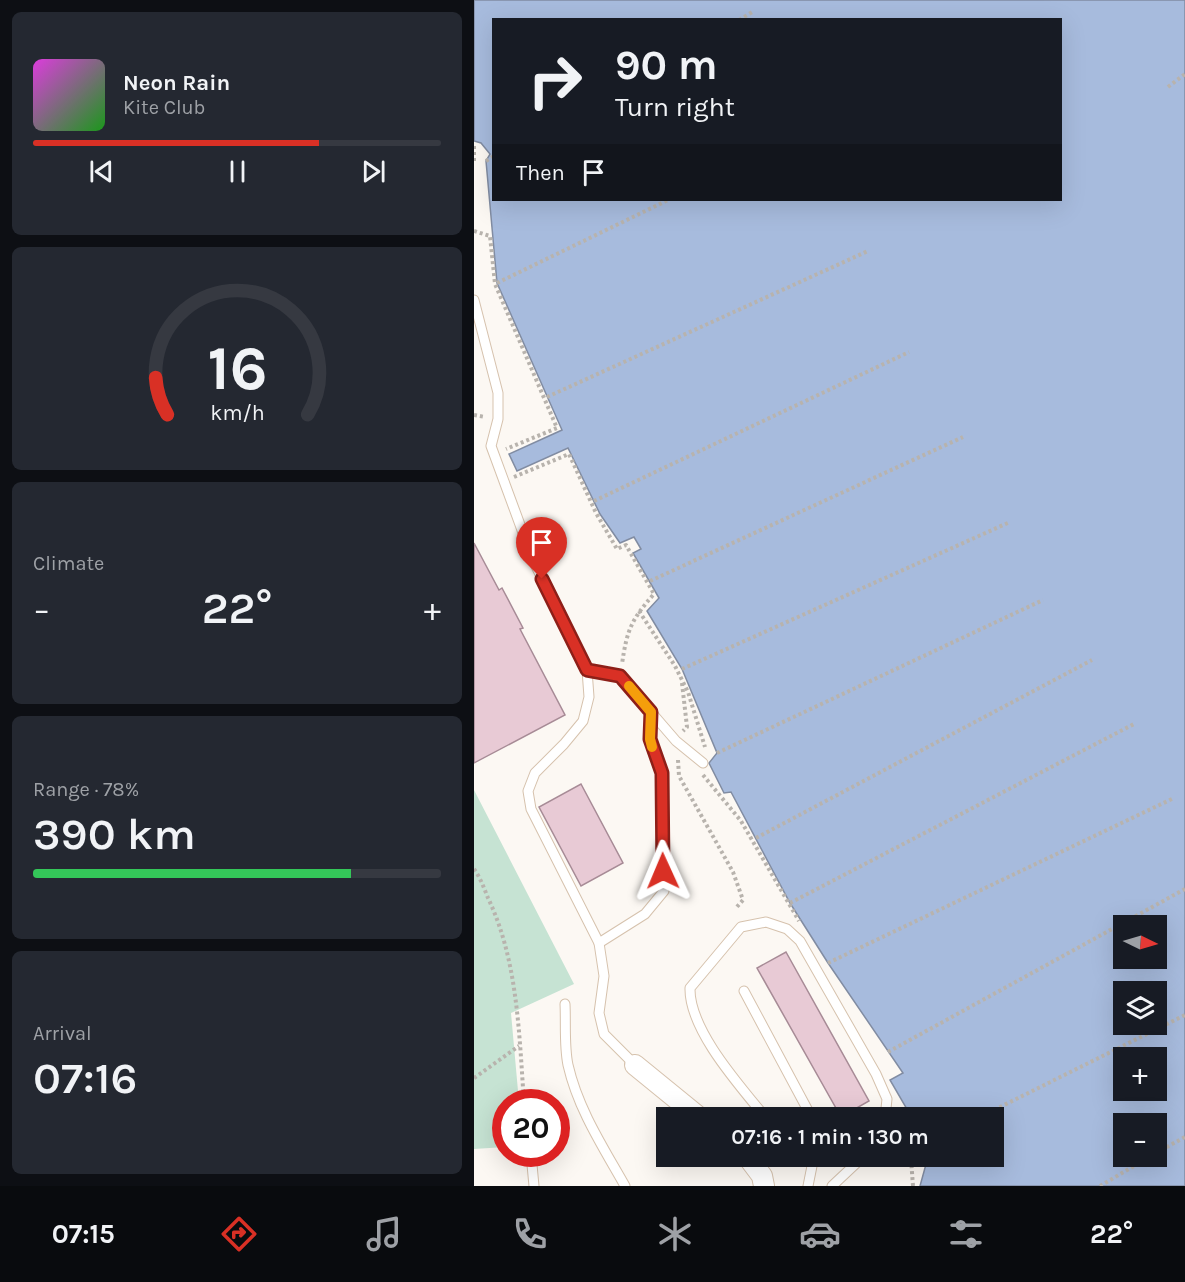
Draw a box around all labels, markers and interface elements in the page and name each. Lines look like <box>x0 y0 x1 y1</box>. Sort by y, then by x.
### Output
text: 90 m <box>615 40 718 90</box>
icon: right <box>516 42 594 120</box>
text: Neon Rain <box>123 70 230 96</box>
text: Turn right <box>615 91 735 123</box>
text: Kite Club <box>123 96 205 119</box>
icon: previous <box>85 155 118 188</box>
icon: pause <box>221 155 254 188</box>
icon: next <box>357 155 390 188</box>
icon: arrive <box>577 156 610 189</box>
text: Then <box>516 160 565 186</box>
text: 16 <box>207 332 267 405</box>
text: km/h <box>210 401 264 426</box>
pin <box>516 517 567 579</box>
icon: arrive <box>525 526 558 559</box>
text: Climate <box>33 552 104 575</box>
text: 22° <box>202 582 272 634</box>
text: − <box>33 590 50 628</box>
text: + <box>424 590 441 628</box>
text: Range · 78% <box>33 778 139 801</box>
text: 390 km <box>33 808 196 860</box>
position arrow <box>631 839 695 903</box>
north arrow <box>1113 915 1167 969</box>
map controls <box>1113 915 1167 1167</box>
button: layers <box>1113 981 1167 1035</box>
text: Arrival <box>33 1022 92 1045</box>
button: + <box>1113 1047 1167 1101</box>
text: 07:16 <box>33 1052 137 1104</box>
speed limit sign: 20 <box>492 1089 570 1167</box>
button: − <box>1113 1113 1167 1167</box>
text: 07:16 · 1 min · 130 m <box>731 1124 929 1150</box>
icon: directions <box>218 1213 260 1255</box>
icon: music <box>363 1213 405 1255</box>
icon: phone <box>509 1213 551 1255</box>
icon: climate <box>654 1213 696 1255</box>
icon: car <box>799 1213 841 1255</box>
icon: filters <box>945 1213 987 1255</box>
text: 07:15 <box>52 1218 115 1250</box>
text: 22° <box>1090 1218 1133 1250</box>

